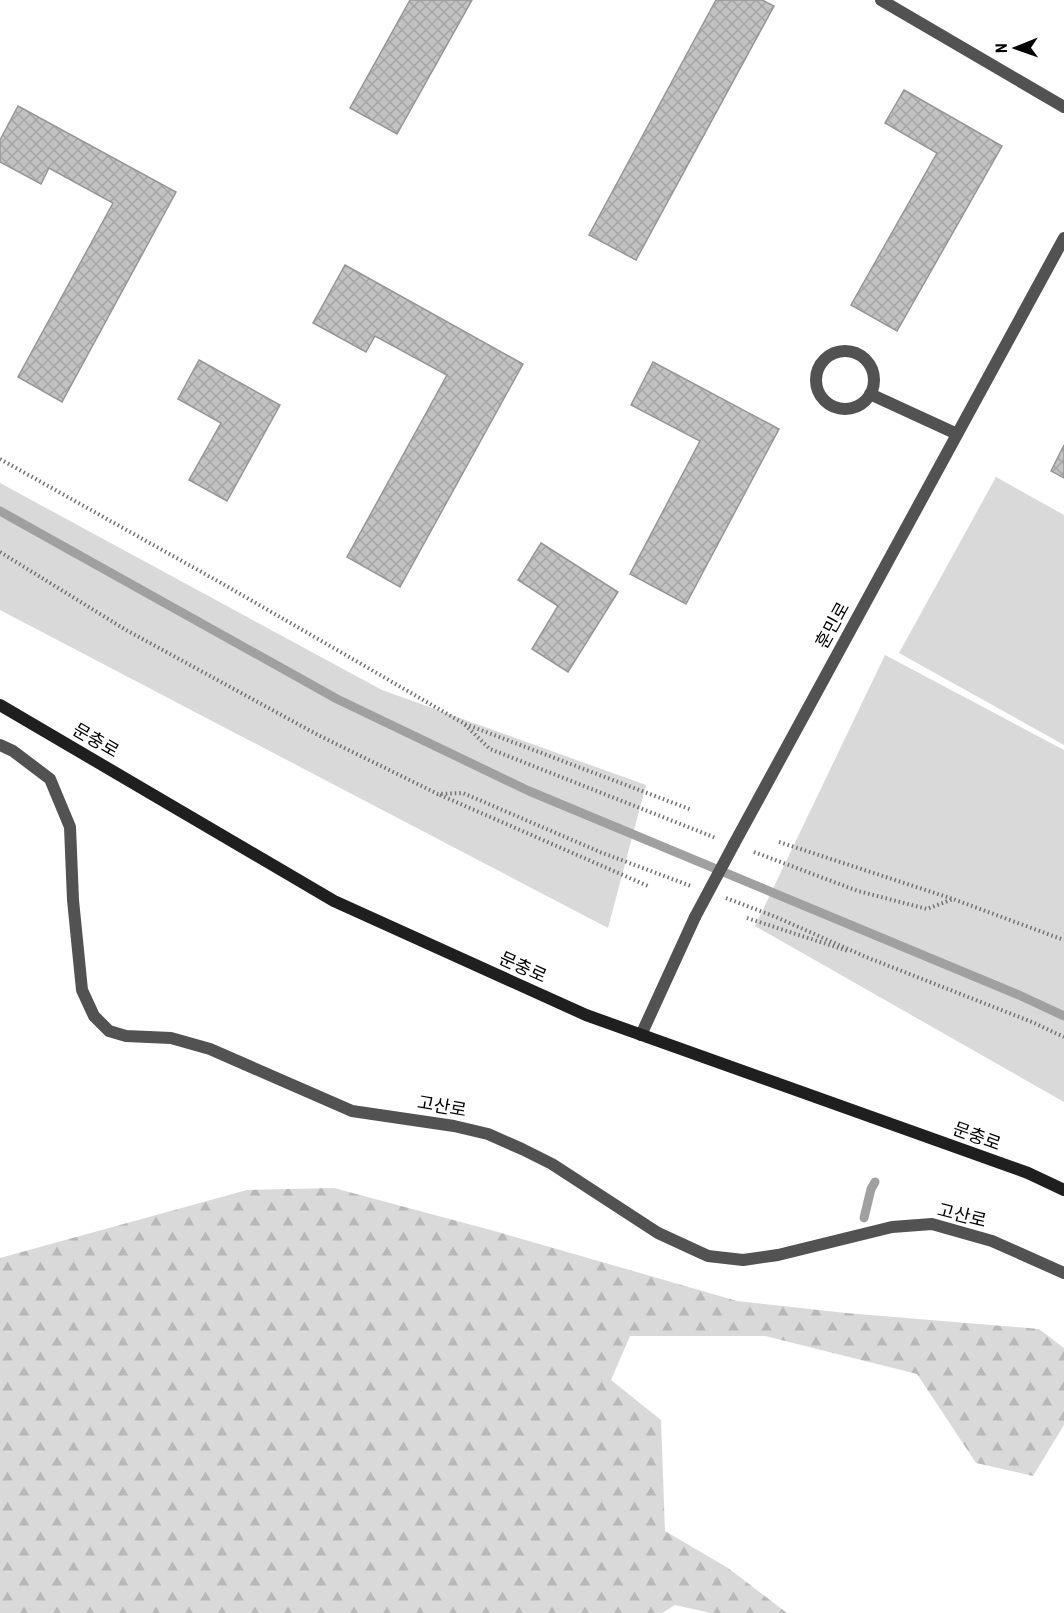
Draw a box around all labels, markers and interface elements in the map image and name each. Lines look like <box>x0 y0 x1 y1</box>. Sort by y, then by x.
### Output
north arrow <box>986 18 1046 78</box>
text: N <box>992 43 1011 53</box>
street label: 훈민로 <box>811 598 853 652</box>
street label: 문충로 <box>69 718 123 762</box>
street label: 문충로 <box>496 947 550 987</box>
street label: 고산로 <box>416 1091 468 1121</box>
street label: 문충로 <box>950 1118 1004 1154</box>
street label: 고산로 <box>935 1199 989 1231</box>

